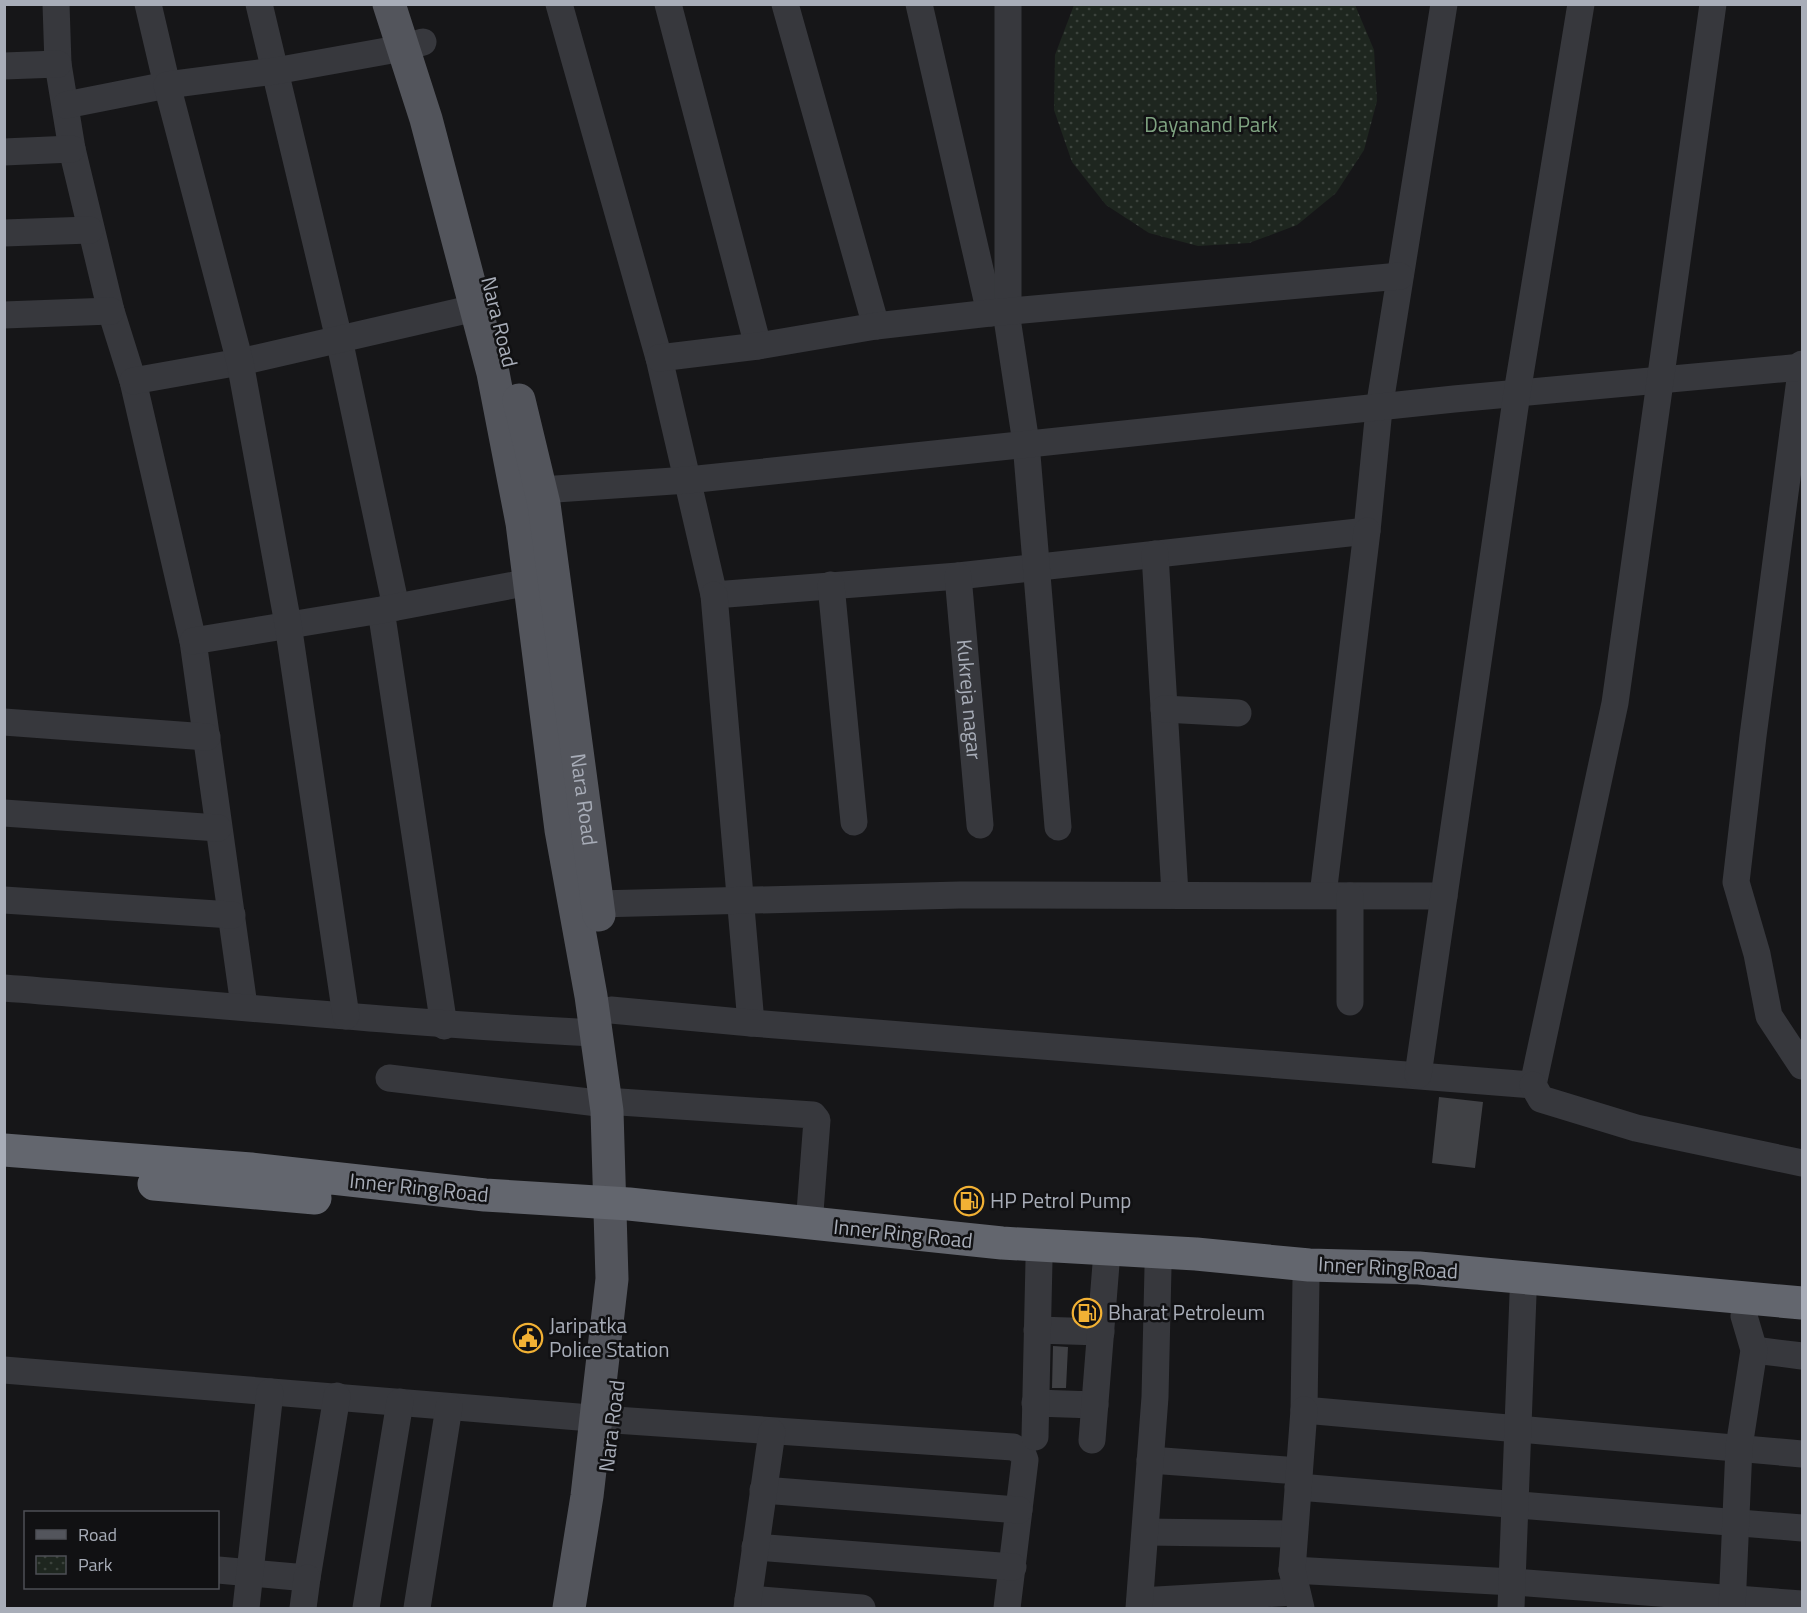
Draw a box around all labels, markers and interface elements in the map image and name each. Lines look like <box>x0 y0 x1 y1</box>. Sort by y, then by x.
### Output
park label: Dayanand Park <box>1144 108 1278 140</box>
street label: Nara Road <box>473 273 527 371</box>
street label: Kukreja nagar <box>949 638 991 761</box>
street label: Nara Road <box>563 751 607 847</box>
street label: Inner Ring Road <box>348 1164 490 1210</box>
place label: HP Petrol Pump <box>990 1184 1131 1216</box>
fuel station icon: HP Petrol Pump <box>953 1185 985 1217</box>
street label: Inner Ring Road <box>832 1210 974 1256</box>
street label: Inner Ring Road <box>1317 1247 1459 1287</box>
place label: Bharat Petroleum <box>1108 1296 1265 1328</box>
fuel station icon: Bharat Petroleum <box>1071 1297 1103 1329</box>
place label: Jaripatka Police Station <box>549 1309 670 1365</box>
public building icon: Jaripatka Police Station <box>512 1322 544 1354</box>
street label: Nara Road <box>589 1378 633 1474</box>
legend <box>24 1511 219 1589</box>
text: Road <box>78 1521 117 1548</box>
text: Park <box>78 1551 113 1578</box>

